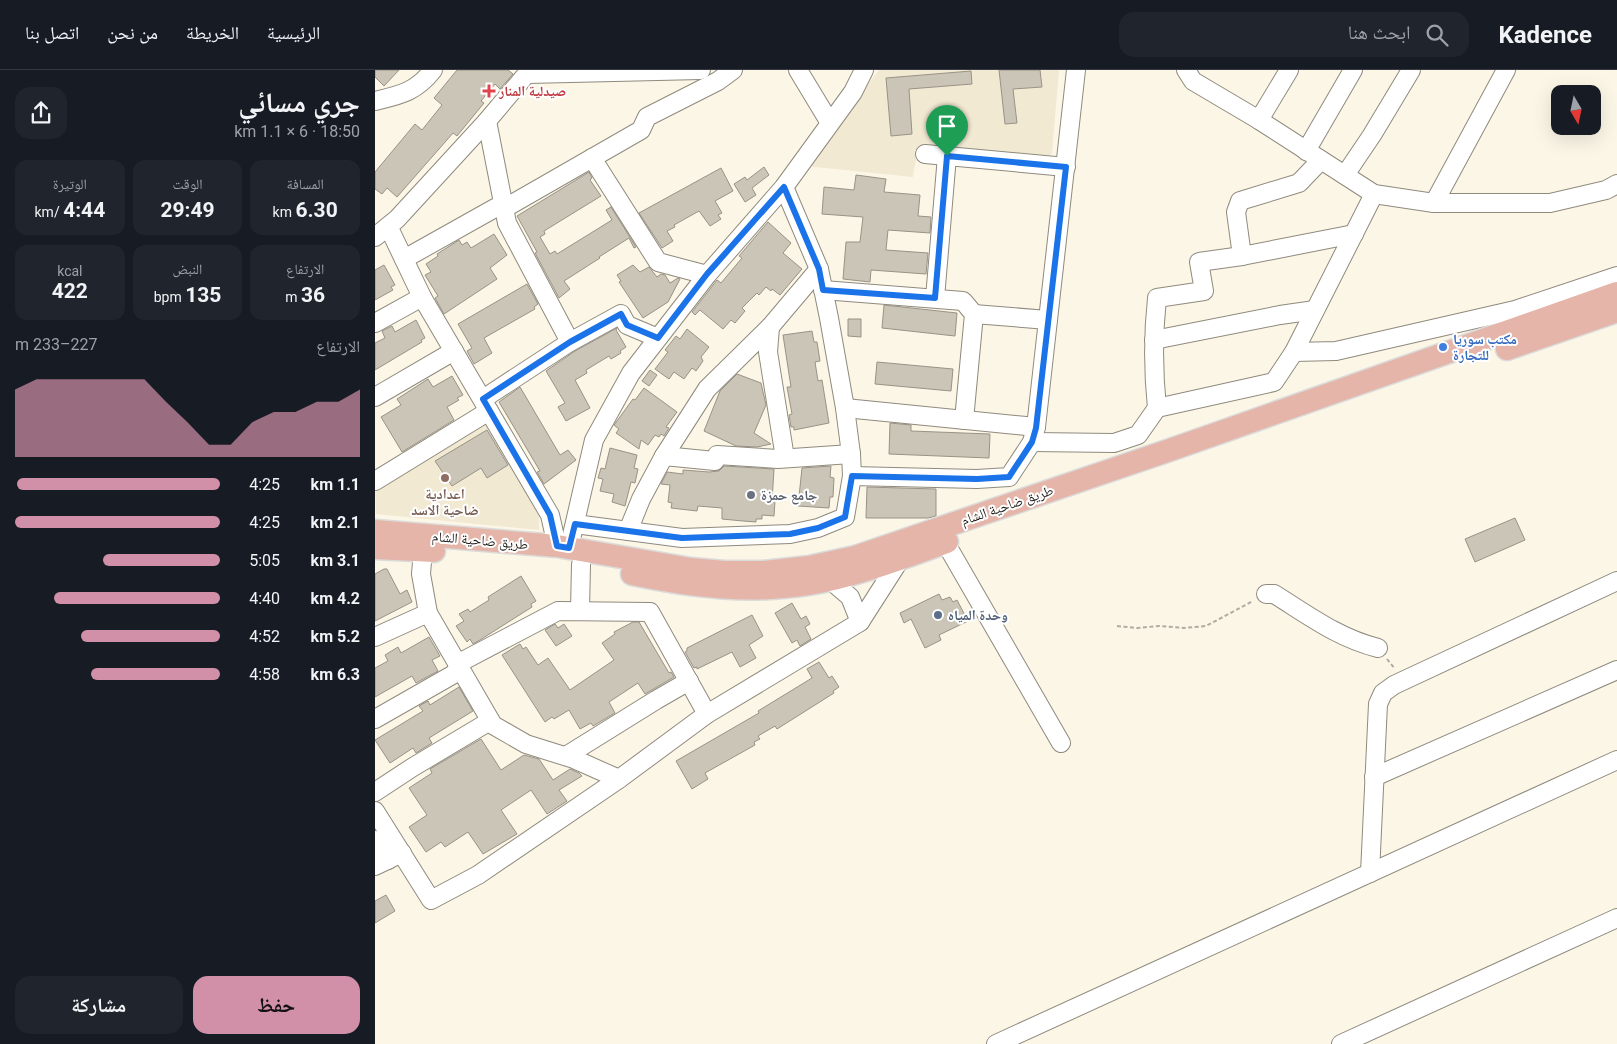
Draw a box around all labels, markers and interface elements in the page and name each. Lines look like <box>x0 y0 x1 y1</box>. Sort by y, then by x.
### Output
search box <box>1119 12 1469 57</box>
text: ابحث هنا <box>1348 21 1411 44</box>
icon: search <box>1423 21 1451 49</box>
text: Kadence <box>1499 21 1592 49</box>
text: اتصل بنا <box>25 22 79 43</box>
text: من نحن <box>107 22 158 43</box>
text: الخريطة <box>186 22 239 43</box>
text: الرئيسية <box>267 22 320 43</box>
place label: صيدلية المنار <box>498 83 566 99</box>
marker: صيدلية المنار <box>483 85 495 97</box>
north arrow <box>1551 85 1601 135</box>
map controls <box>1551 85 1601 135</box>
text: جري مسائي <box>238 86 360 119</box>
button: share <box>15 87 67 139</box>
pin <box>926 105 968 156</box>
icon: arrive <box>933 112 961 140</box>
text: 18:50 · 6 × 1.1 km <box>234 122 360 141</box>
text: الوتيرة <box>53 176 87 192</box>
text: الوقت <box>172 176 203 192</box>
text: المسافة <box>287 176 324 192</box>
text: 4:44 <box>63 198 105 222</box>
text: 29:49 <box>160 198 215 222</box>
text: 6.30 <box>295 198 338 222</box>
text: /km <box>35 204 63 220</box>
text: km <box>273 204 295 220</box>
text: النبض <box>173 261 202 277</box>
text: الارتفاع <box>286 261 324 277</box>
text: kcal <box>57 263 83 279</box>
text: 422 <box>52 279 88 303</box>
text: 135 <box>185 283 221 307</box>
text: 36 <box>301 283 325 307</box>
text: bpm <box>154 289 185 305</box>
text: m <box>285 289 301 305</box>
place label: مكتب سوريا للتجارة <box>1453 331 1517 363</box>
text: 227–233 m <box>15 335 97 354</box>
text: الارتفاع <box>316 337 360 356</box>
marker: مكتب سوريا للتجارة <box>1437 341 1449 353</box>
marker: اعدادية ضاحية الاسد <box>439 472 451 484</box>
text: 4:25 <box>249 475 280 494</box>
text: 1.1 km <box>311 475 360 494</box>
street label: طريق ضاحية الشام <box>959 482 1056 530</box>
place label: اعدادية ضاحية الاسد <box>411 486 479 518</box>
place label: جامع حمزة <box>761 487 817 505</box>
marker: جامع حمزة <box>745 489 757 501</box>
text: 4:25 <box>249 513 280 532</box>
text: 2.1 km <box>311 513 360 532</box>
street label: طريق ضاحية الشام <box>431 528 529 554</box>
text: 5:05 <box>249 551 280 570</box>
text: 3.1 km <box>311 551 360 570</box>
text: 4:40 <box>249 589 280 608</box>
text: 4.2 km <box>311 589 360 608</box>
place label: وحدة المياه <box>948 607 1008 623</box>
marker: وحدة المياه <box>932 609 944 621</box>
text: 4:52 <box>249 627 280 646</box>
text: 5.2 km <box>311 627 360 646</box>
text: 4:58 <box>249 665 280 684</box>
text: 6.3 km <box>311 665 360 684</box>
button: مشاركة <box>15 976 183 1034</box>
button: حفظ <box>193 976 360 1034</box>

